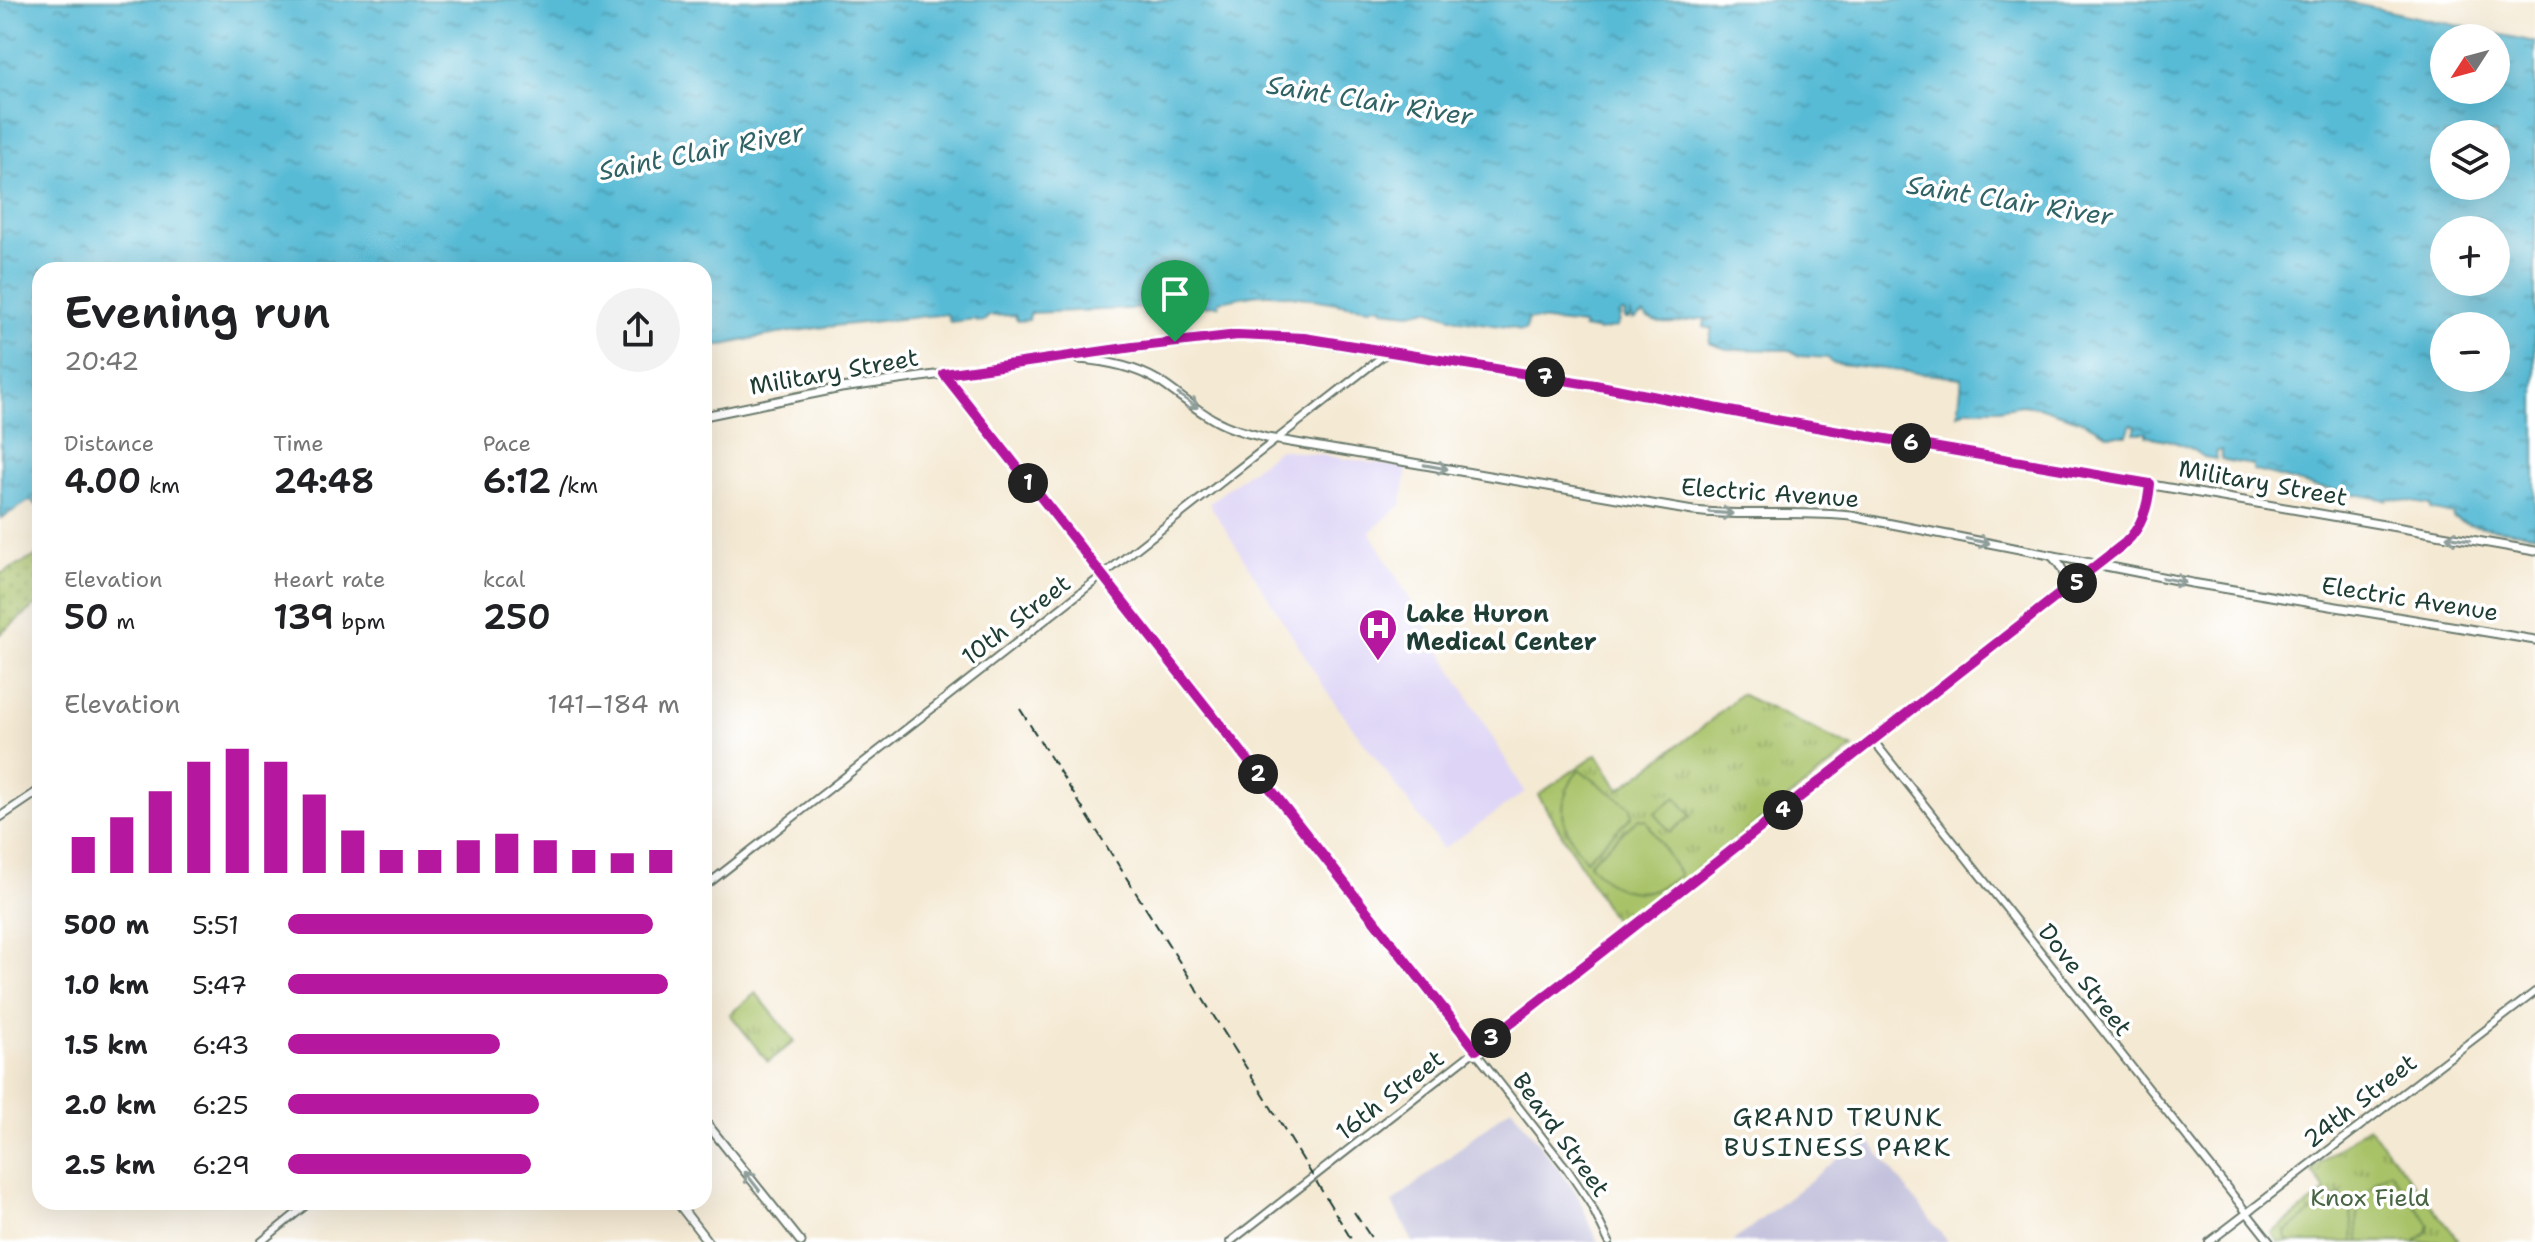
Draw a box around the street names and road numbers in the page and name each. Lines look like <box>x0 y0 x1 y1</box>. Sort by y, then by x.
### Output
street label: Military Street <box>747 341 921 403</box>
street label: Military Street <box>2176 452 2350 514</box>
street label: Electric Avenue <box>1680 471 1860 515</box>
street label: 10th Street <box>955 567 1077 673</box>
street label: Electric Avenue <box>2319 569 2501 629</box>
street label: Dove Street <box>2031 917 2139 1043</box>
street label: 16th Street <box>1329 1043 1451 1147</box>
street label: 24th Street <box>2297 1047 2423 1155</box>
street label: Beard Street <box>1505 1066 1617 1204</box>

